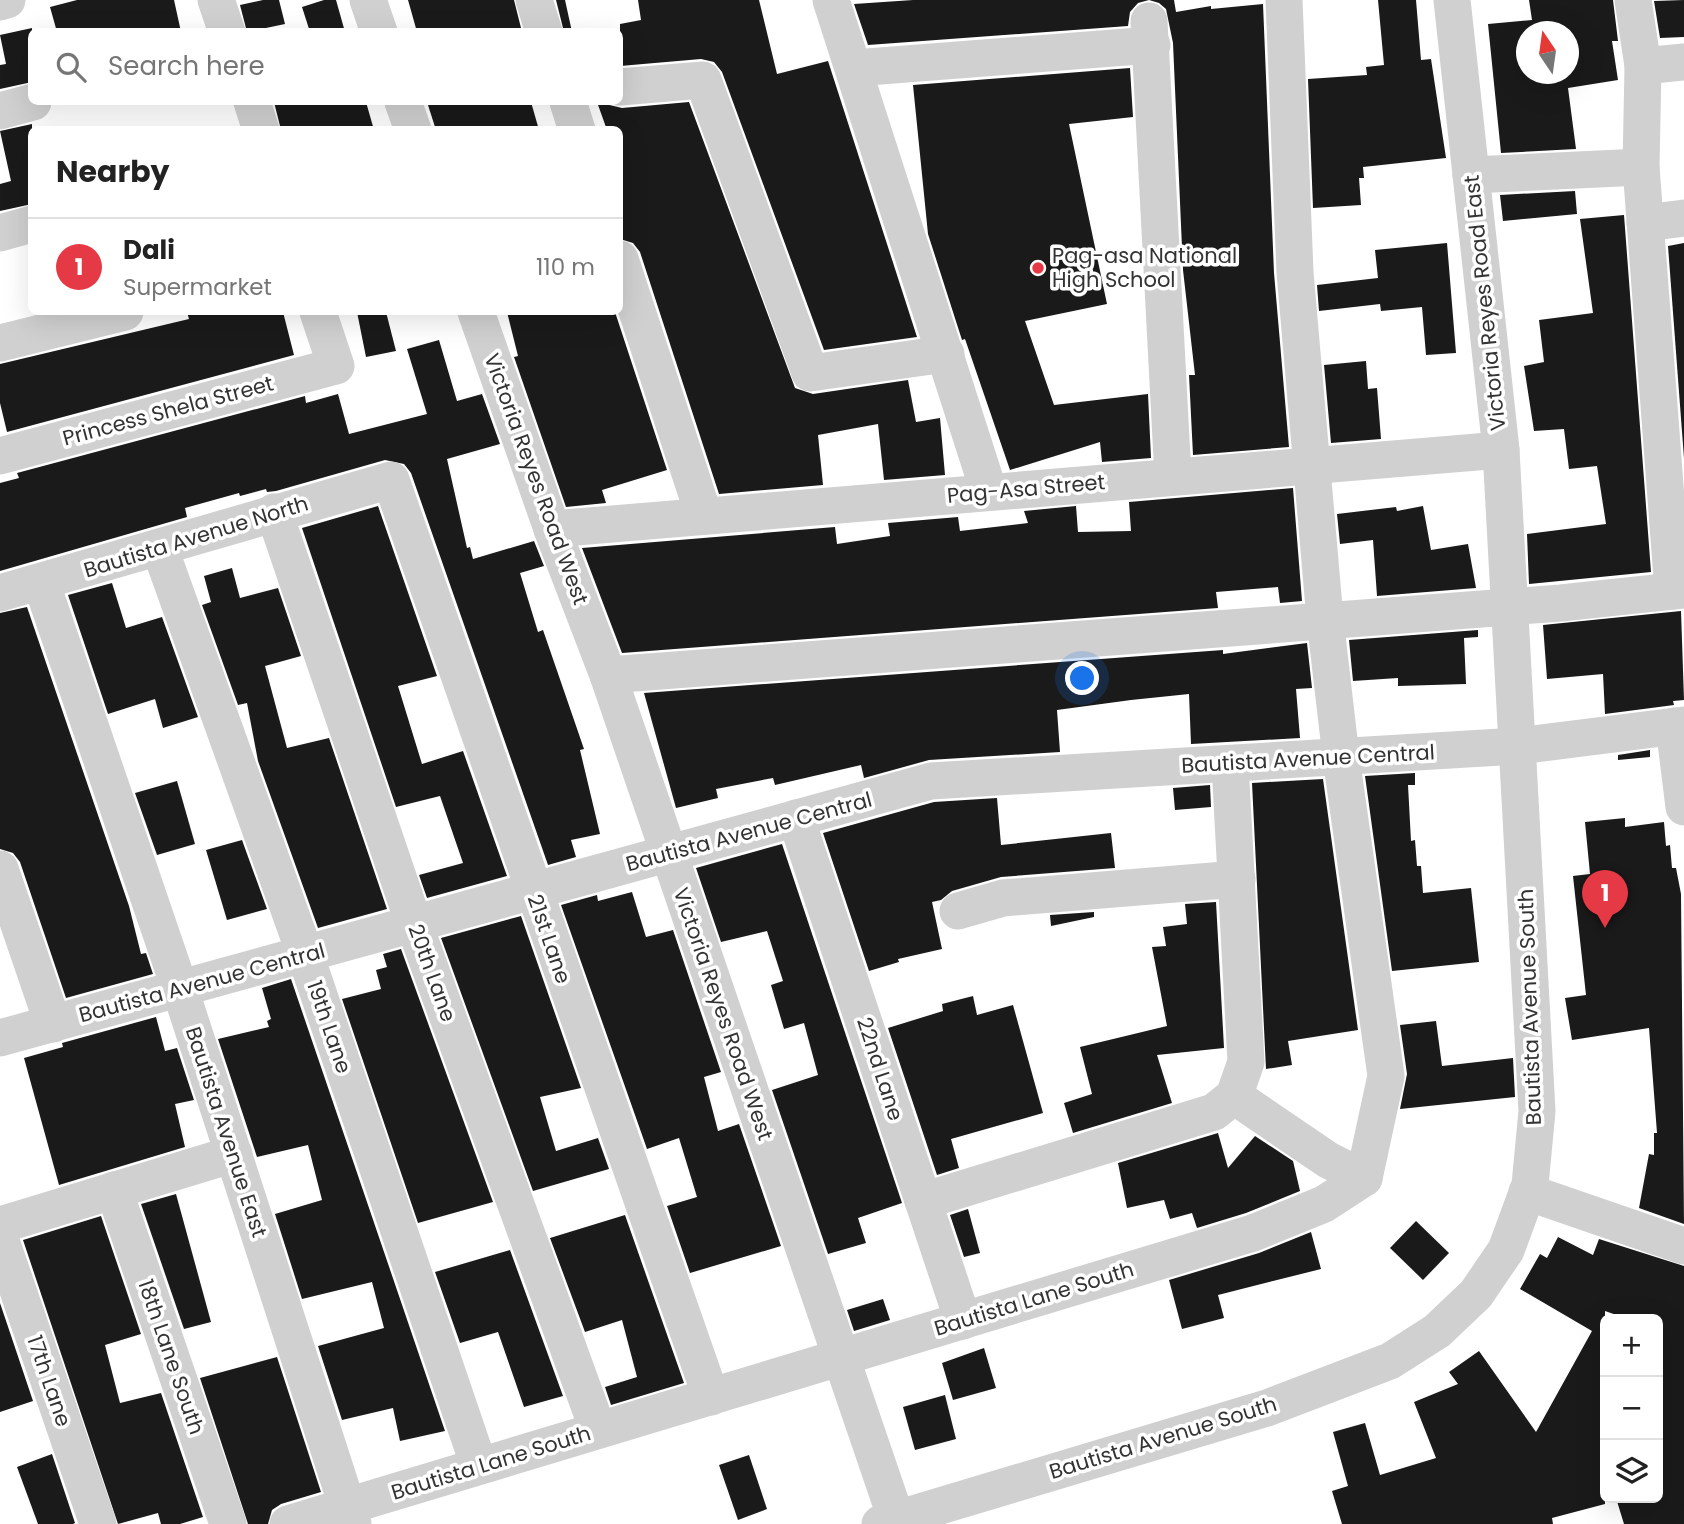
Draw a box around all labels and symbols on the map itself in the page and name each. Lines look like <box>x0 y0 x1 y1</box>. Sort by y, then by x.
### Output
north arrow <box>1516 21 1579 84</box>
street label: Victoria Reyes Road East <box>1457 174 1512 432</box>
place label: Pag-asa National High School <box>1052 241 1237 294</box>
marker: Pag-asa National High School <box>1030 260 1046 276</box>
street label: Victoria Reyes Road West <box>477 349 596 609</box>
street label: Princess Shela Street <box>59 368 276 453</box>
street label: Pag-Asa Street <box>946 467 1106 510</box>
street label: Bautista Avenue North <box>80 489 312 584</box>
your location <box>1065 661 1099 695</box>
street label: Bautista Avenue Central <box>1181 737 1435 780</box>
street label: Bautista Avenue Central <box>623 785 875 878</box>
pin: 1 <box>1582 870 1628 928</box>
street label: Victoria Reyes Road West <box>667 884 780 1144</box>
street label: Bautista Avenue South <box>1511 888 1548 1126</box>
street label: 21st Lane <box>521 890 578 987</box>
street label: 20th Lane <box>401 920 463 1026</box>
street label: Bautista Avenue Central <box>76 936 328 1029</box>
street label: 19th Lane <box>300 977 359 1077</box>
street label: 22nd Lane <box>850 1013 911 1124</box>
street label: Bautista Avenue East <box>179 1023 274 1241</box>
street label: Bautista Lane South <box>930 1254 1137 1343</box>
street label: 18th Lane South <box>131 1275 212 1438</box>
street label: 17th Lane <box>20 1331 79 1430</box>
street label: Bautista Avenue South <box>1046 1389 1280 1486</box>
street label: Bautista Lane South <box>387 1418 594 1507</box>

